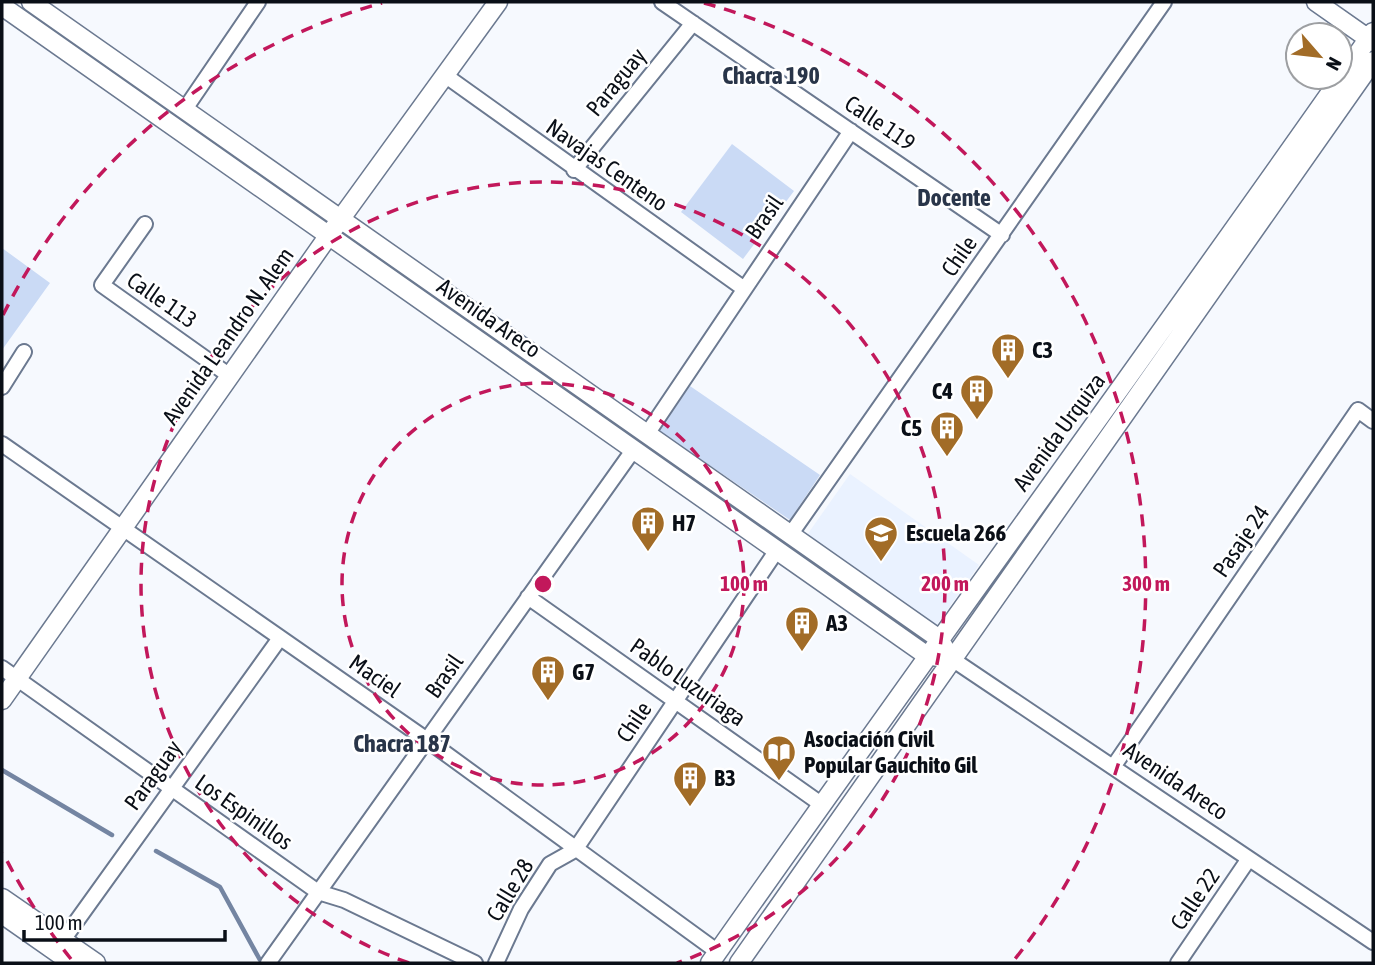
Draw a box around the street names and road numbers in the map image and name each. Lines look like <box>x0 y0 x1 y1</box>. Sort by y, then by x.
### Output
street label: Paraguay <box>581 43 651 121</box>
street label: Calle 119 <box>840 90 920 156</box>
street label: Navajas Centeno <box>541 114 673 216</box>
street label: Brasil <box>740 190 788 244</box>
street label: Chile <box>936 231 982 281</box>
street label: Avenida Leandro N. Alem <box>157 243 299 429</box>
street label: Calle 113 <box>122 267 202 333</box>
street label: Avenida Areco <box>432 273 546 363</box>
street label: Avenida Urquiza <box>1008 368 1110 496</box>
street label: Pasaje 24 <box>1208 500 1274 582</box>
street label: Pablo Luzuriaga <box>625 633 751 731</box>
street label: Maciel <box>344 649 406 703</box>
street label: Brasil <box>420 649 468 703</box>
street label: Chile <box>611 697 657 747</box>
street label: Paraguay <box>119 735 187 815</box>
street label: Avenida Areco <box>1119 737 1233 825</box>
street label: Los Espinillos <box>190 769 298 855</box>
street label: Calle 28 <box>481 854 539 926</box>
street label: Calle 22 <box>1165 863 1225 935</box>

